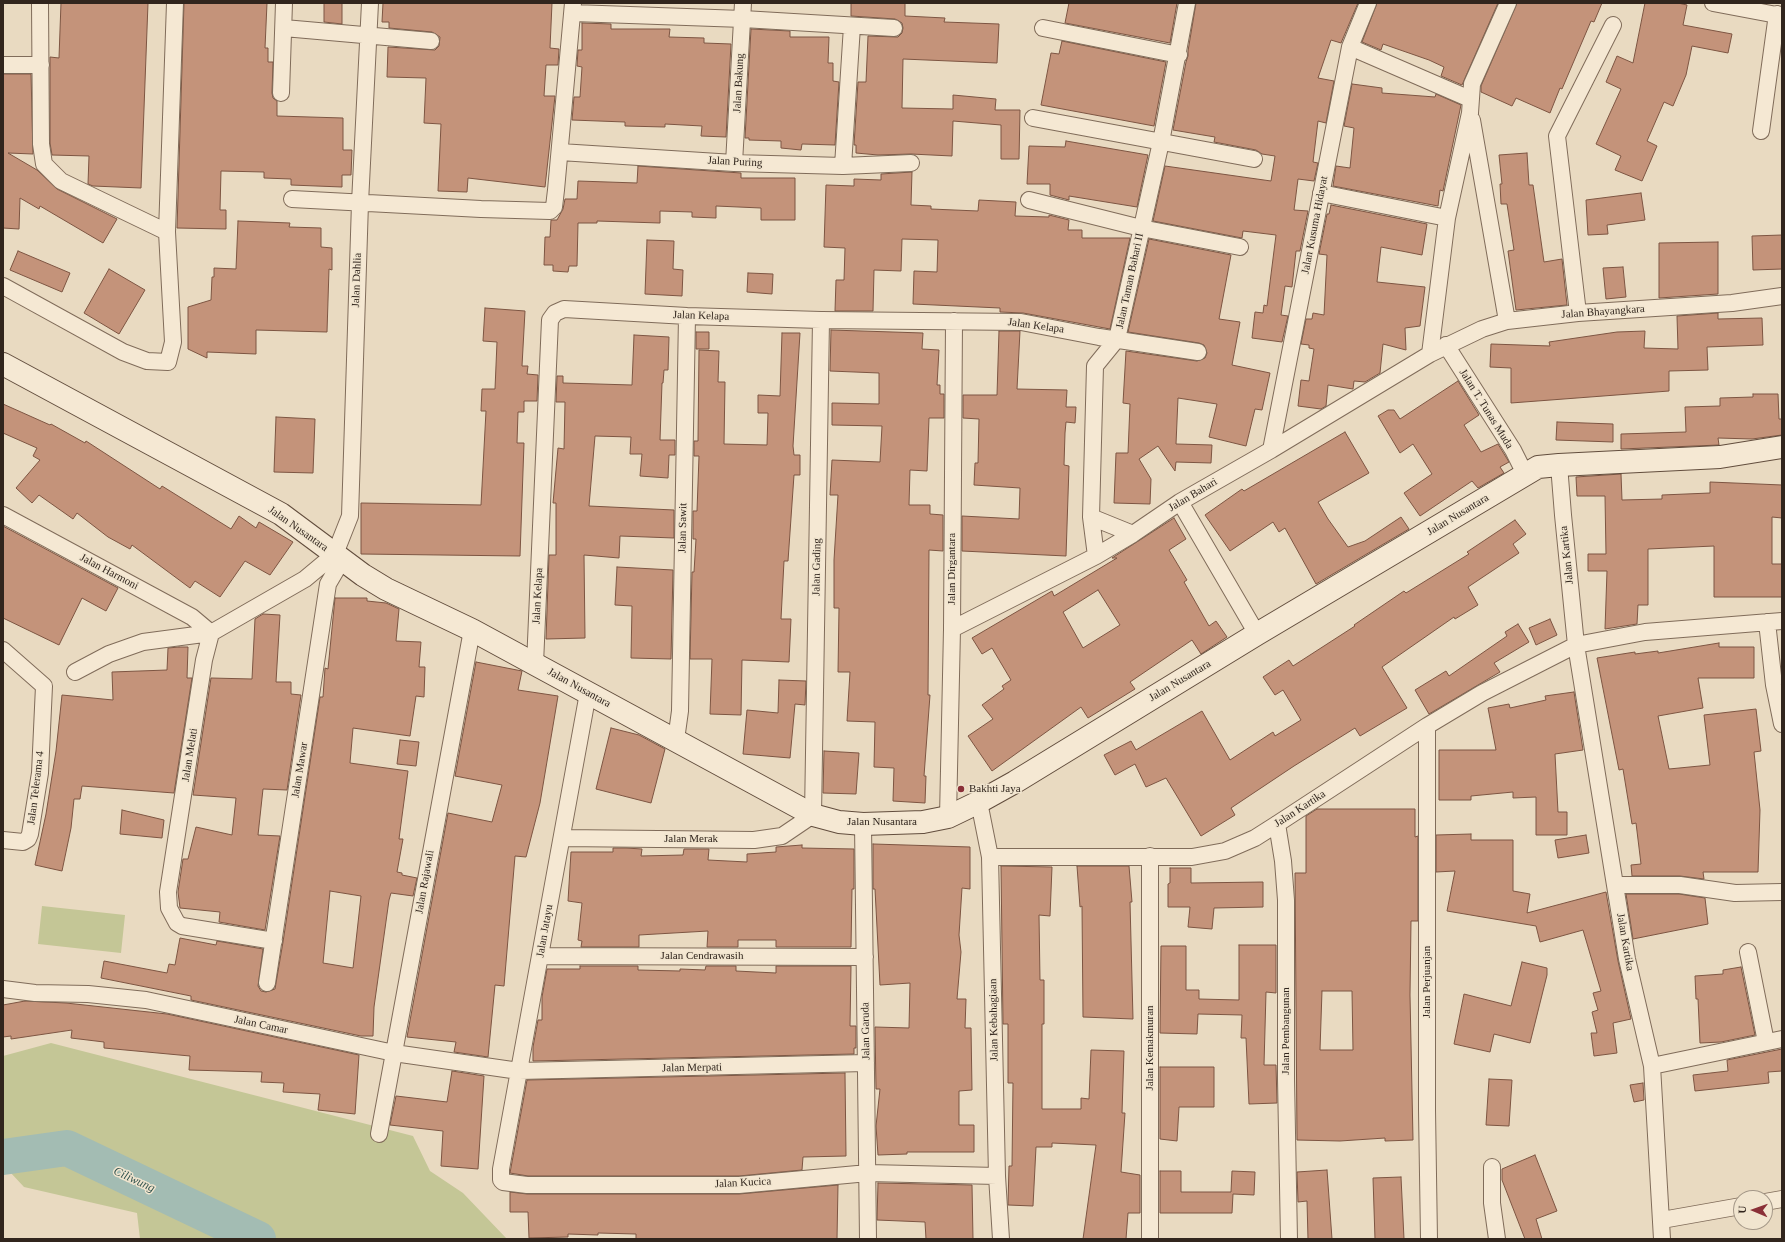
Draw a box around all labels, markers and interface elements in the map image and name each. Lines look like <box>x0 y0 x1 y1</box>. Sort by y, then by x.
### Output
street label: Jalan Bakung <box>731 53 747 113</box>
street label: Jalan Puring <box>707 154 763 170</box>
street label: Jalan Kusuma Hidayat <box>1299 175 1331 275</box>
street label: Jalan Taman Bahari II <box>1113 232 1147 330</box>
street label: Jalan Dahlia <box>349 252 365 308</box>
street label: Jalan Bhayangkara <box>1561 303 1645 321</box>
street label: Jalan Kelapa <box>673 308 729 324</box>
street label: Jalan Kelapa <box>1007 316 1065 336</box>
street label: Jalan T. Tunas Muda <box>1456 367 1516 451</box>
street label: Jalan Bahari <box>1166 475 1220 515</box>
street label: Jalan Nusantara <box>1425 491 1491 539</box>
street label: Jalan Sawit <box>676 503 690 553</box>
street label: Jalan Nusantara <box>266 504 330 554</box>
street label: Jalan Kartika <box>1557 525 1577 585</box>
street label: Jalan Dirgantara <box>945 533 959 605</box>
street label: Jalan Gading <box>810 538 824 596</box>
street label: Jalan Harmoni <box>77 551 141 593</box>
street label: Jalan Kelapa <box>530 567 546 625</box>
street label: Jalan Nusantara <box>1147 657 1213 705</box>
street label: Jalan Nusantara <box>545 665 613 711</box>
street label: Jalan Melati <box>179 727 201 783</box>
street label: Jalan Mawar <box>289 741 311 799</box>
street label: Jalan Telerama 4 <box>25 750 47 826</box>
place label: Bakhti Jaya <box>969 782 1021 796</box>
marker: Bakhti Jaya <box>956 784 966 794</box>
street label: Jalan Kartika <box>1272 788 1328 830</box>
street label: Jalan Nusantara <box>847 815 917 829</box>
street label: Jalan Merak <box>664 832 718 846</box>
street label: Jalan Rajawali <box>413 849 437 915</box>
street label: Jalan Jatayu <box>534 904 556 958</box>
street label: Jalan Kartika <box>1613 912 1637 972</box>
street label: Jalan Perjuanjan <box>1420 946 1434 1018</box>
street label: Jalan Cendrawasih <box>661 949 743 963</box>
street label: Jalan Kebahagiaan <box>987 979 1001 1061</box>
street label: Jalan Pembangunan <box>1279 987 1293 1075</box>
street label: Jalan Garuda <box>859 1002 873 1060</box>
street label: Jalan Kemakmuran <box>1143 1005 1157 1091</box>
street label: Jalan Camar <box>233 1013 289 1037</box>
street label: Jalan Merpati <box>662 1061 722 1075</box>
water label: Ciliwung <box>111 1164 157 1196</box>
street label: Jalan Kucica <box>714 1175 772 1191</box>
north arrow <box>1733 1190 1773 1230</box>
text: U <box>1736 1205 1748 1214</box>

